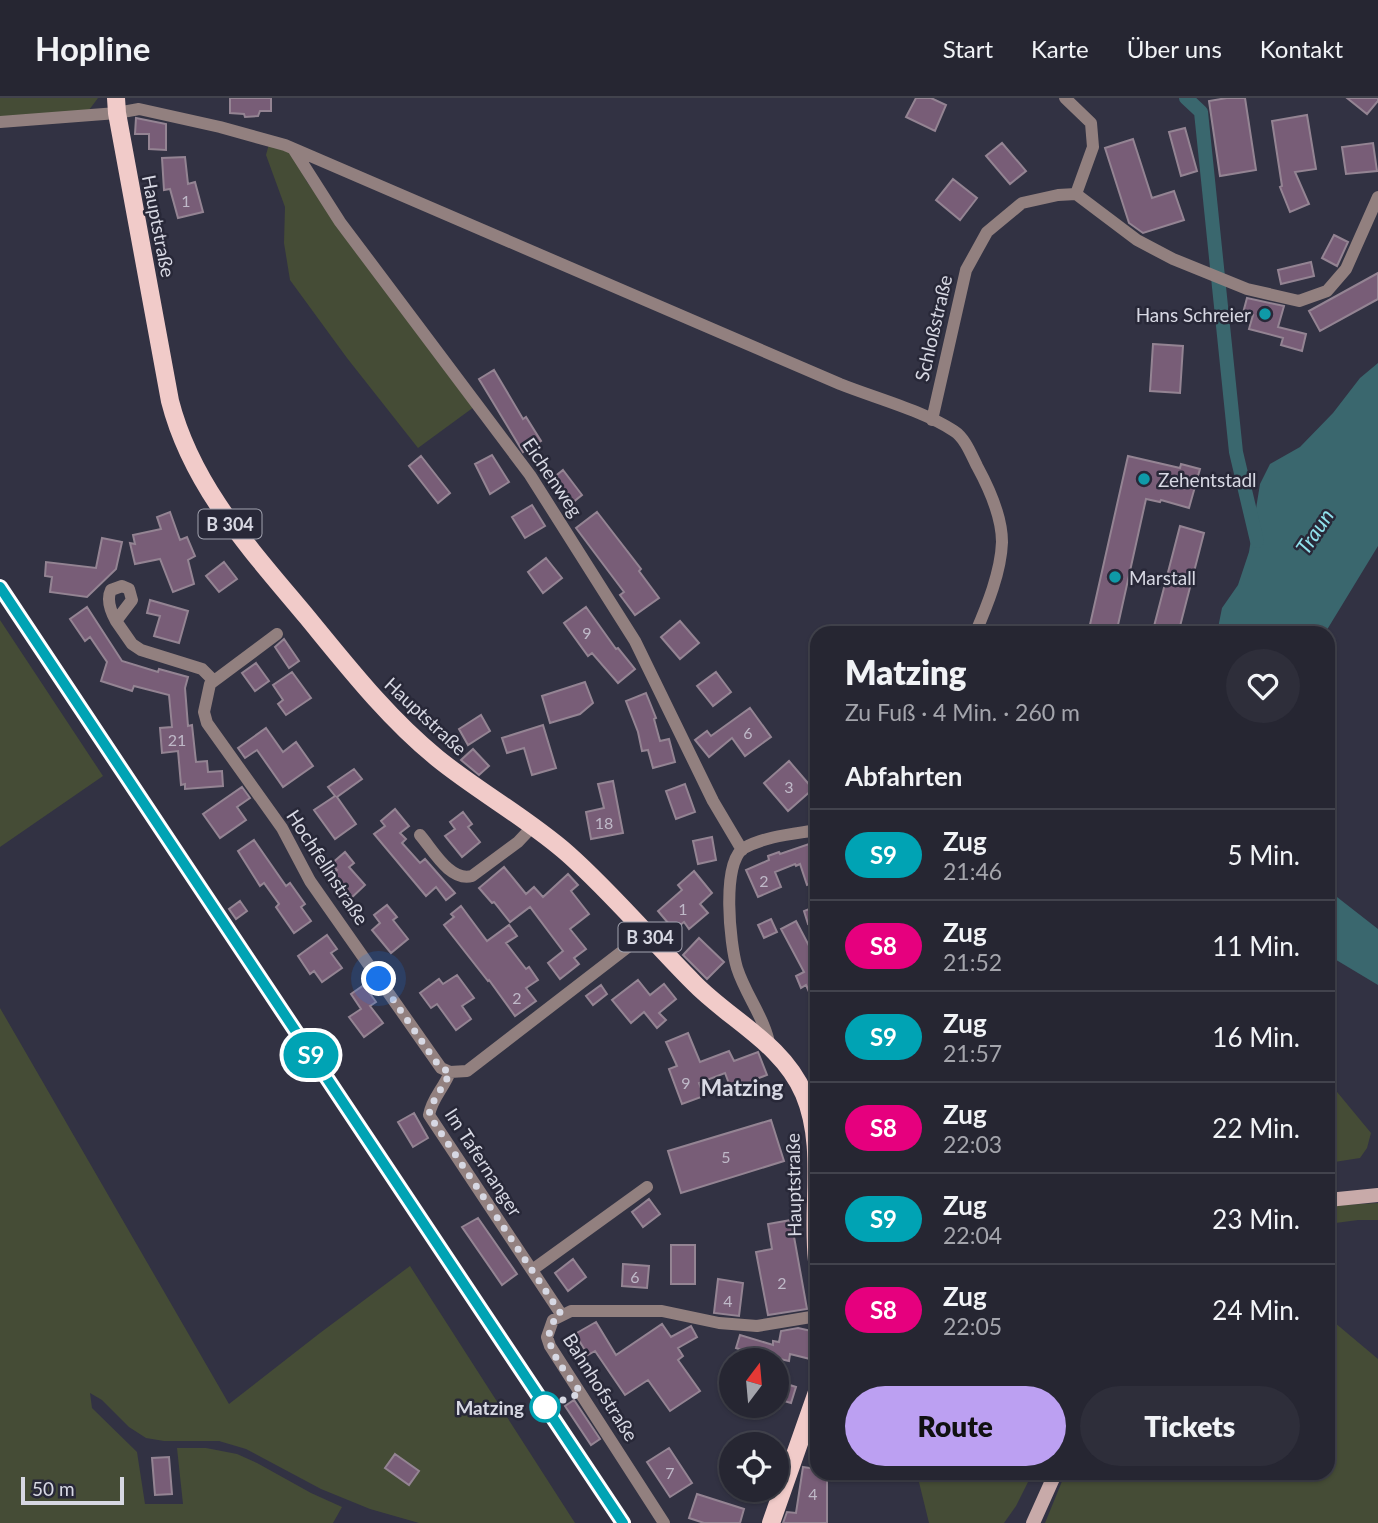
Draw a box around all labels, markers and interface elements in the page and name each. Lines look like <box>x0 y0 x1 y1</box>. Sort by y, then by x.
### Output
text: Hopline <box>35 28 150 68</box>
text: Start <box>943 34 993 63</box>
text: Karte <box>1031 34 1089 63</box>
text: Über uns <box>1127 34 1222 63</box>
text: Kontakt <box>1260 34 1343 63</box>
street label: Hauptstraße <box>138 173 180 279</box>
house number: 1 <box>181 191 191 210</box>
street label: Schloßstraße <box>910 273 956 383</box>
place label: Hans Schreier <box>1136 303 1251 326</box>
marker: Hans Schreier <box>1257 306 1273 322</box>
street label: Eichenweg <box>518 433 588 521</box>
place label: Zehentstadl <box>1158 468 1257 491</box>
marker: Zehentstadl <box>1136 471 1152 487</box>
water label: Traun <box>1290 504 1338 558</box>
road number: B 304 <box>198 510 262 538</box>
place label: Marstall <box>1129 566 1196 589</box>
marker: Marstall <box>1107 569 1123 585</box>
house number: 9 <box>582 623 592 642</box>
button: heart <box>1226 649 1300 723</box>
text: Matzing <box>845 652 966 692</box>
street label: Hauptstraße <box>380 672 472 760</box>
text: Zu Fuß · 4 Min. · 260 m <box>845 698 1080 726</box>
house number: 6 <box>743 723 753 742</box>
house number: 21 <box>168 730 186 749</box>
text: Abfahrten <box>845 760 963 792</box>
house number: 3 <box>784 777 794 796</box>
street label: Hochfellnstraße <box>282 805 374 929</box>
house number: 18 <box>595 813 613 832</box>
text: Zug <box>943 825 987 857</box>
text: 5 Min. <box>1227 839 1300 871</box>
text: S9 <box>870 840 897 869</box>
text: 21:46 <box>943 857 1002 885</box>
house number: 2 <box>759 871 769 890</box>
house number: 1 <box>678 899 688 918</box>
text: Zug <box>943 916 987 948</box>
road number: B 304 <box>618 922 682 952</box>
text: 11 Min. <box>1212 930 1300 962</box>
text: S8 <box>870 931 897 960</box>
text: 21:52 <box>943 948 1002 976</box>
your location <box>361 961 396 996</box>
house number: 2 <box>512 988 522 1007</box>
text: Zug <box>943 1007 987 1039</box>
text: 16 Min. <box>1212 1021 1300 1053</box>
text: S9 <box>870 1022 897 1051</box>
line badge: S9 <box>280 1032 342 1078</box>
text: 21:57 <box>943 1039 1002 1067</box>
text: S9 <box>297 1040 325 1069</box>
house number: 9 <box>681 1073 691 1092</box>
district label: Matzing <box>700 1073 784 1101</box>
text: Zug <box>943 1098 987 1130</box>
street label: Im Tafernanger <box>441 1104 527 1220</box>
text: 22 Min. <box>1212 1112 1300 1144</box>
text: S8 <box>870 1113 897 1142</box>
text: 22:03 <box>943 1130 1002 1158</box>
street label: Hauptstraße <box>781 1133 805 1237</box>
house number: 5 <box>721 1147 731 1166</box>
text: Zug <box>943 1189 987 1221</box>
text: 23 Min. <box>1212 1203 1300 1235</box>
text: S9 <box>870 1204 897 1233</box>
text: 22:04 <box>943 1221 1002 1249</box>
house number: 6 <box>630 1267 640 1286</box>
house number: 2 <box>777 1273 787 1292</box>
text: Zug <box>943 1280 987 1312</box>
house number: 4 <box>723 1291 733 1310</box>
text: 24 Min. <box>1212 1294 1300 1326</box>
text: S8 <box>870 1295 897 1324</box>
text: 22:05 <box>943 1312 1002 1340</box>
street label: Bahnhofstraße <box>559 1329 643 1445</box>
north arrow <box>719 1348 789 1418</box>
map controls <box>719 1348 789 1502</box>
button: Route <box>845 1386 1066 1466</box>
button: Tickets <box>1080 1386 1300 1466</box>
marker: Matzing <box>530 1392 560 1422</box>
place label: Matzing <box>455 1396 524 1419</box>
button: locate <box>719 1432 789 1502</box>
house number: 7 <box>665 1463 675 1482</box>
scale bar <box>21 1474 124 1506</box>
text: 50 m <box>32 1477 75 1500</box>
house number: 4 <box>808 1484 818 1503</box>

